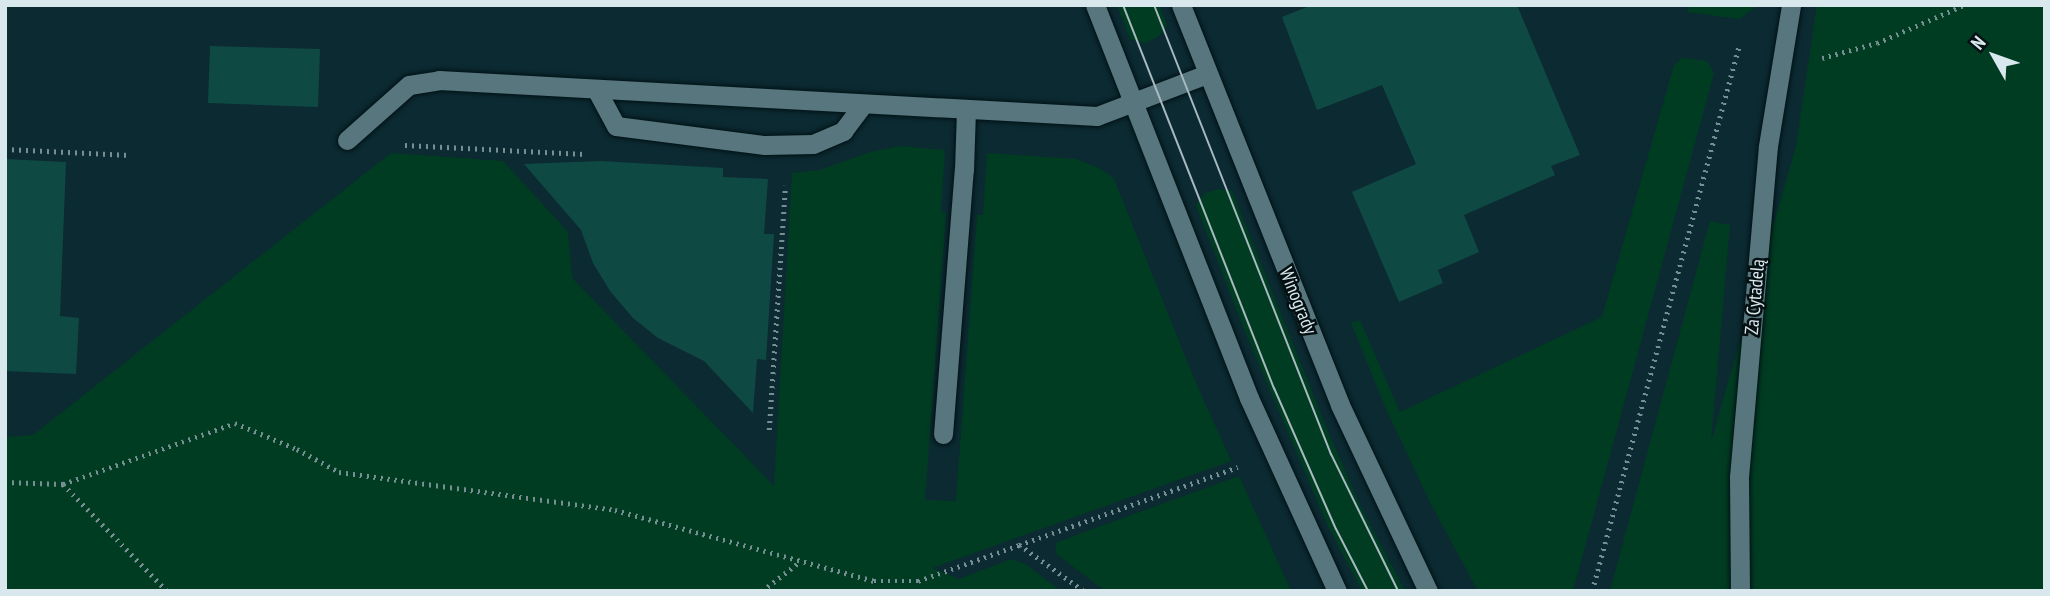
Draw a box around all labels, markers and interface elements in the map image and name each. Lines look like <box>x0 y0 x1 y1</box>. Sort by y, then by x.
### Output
north arrow <box>1959 21 2029 91</box>
text: N <box>1965 31 1990 54</box>
street label: Za Cytadelą <box>1740 258 1770 336</box>
street label: Winogrady <box>1274 264 1322 338</box>

